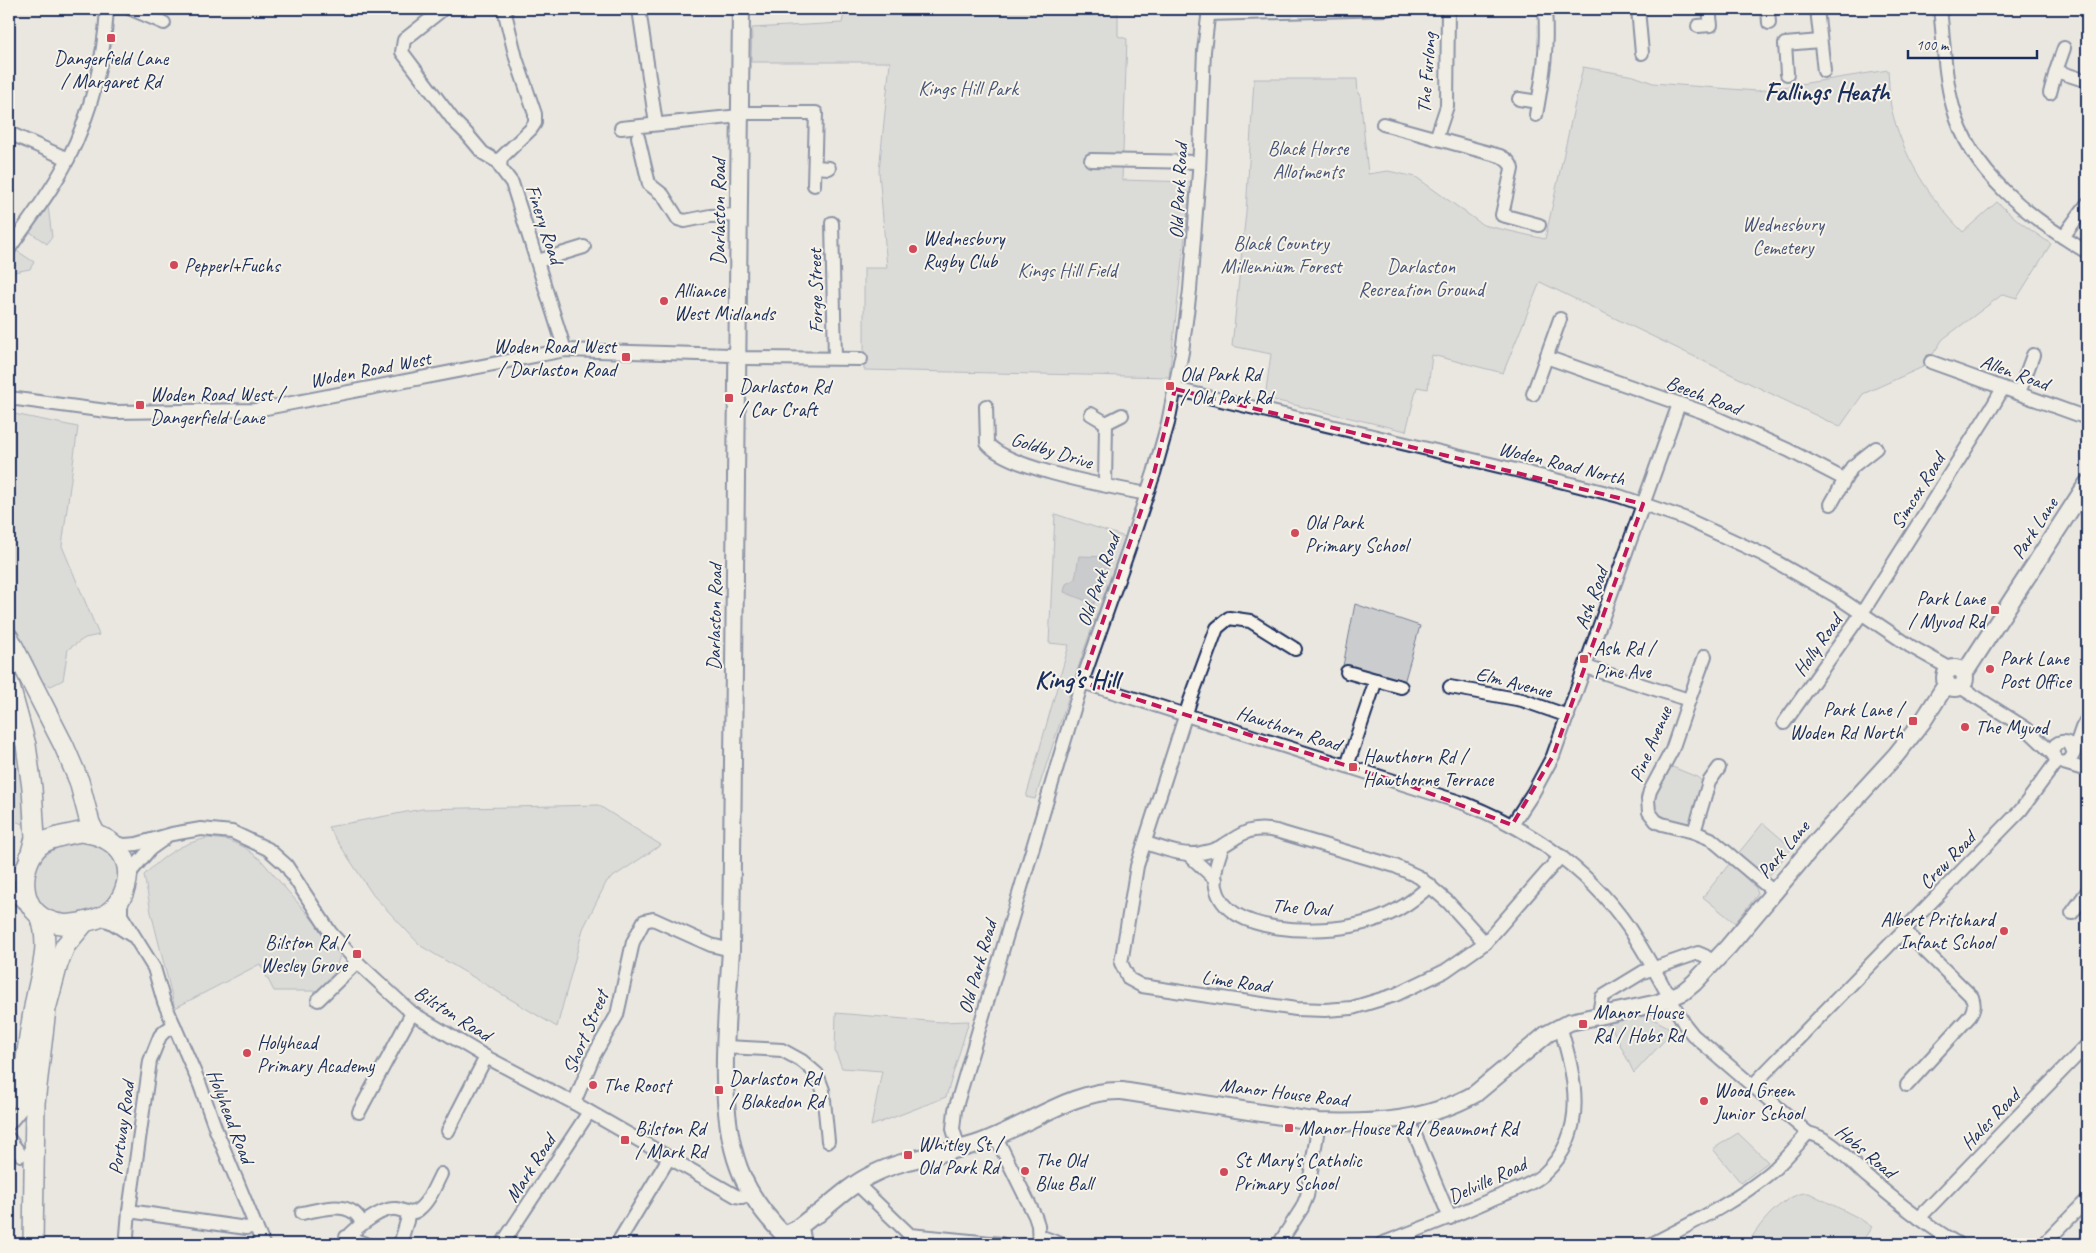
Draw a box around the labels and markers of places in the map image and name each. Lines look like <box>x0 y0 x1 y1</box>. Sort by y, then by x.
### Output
marker: Dangerfield Lane / Margaret Rd <box>105 32 117 44</box>
place label: Dangerfield Lane / Margaret Rd <box>54 46 170 94</box>
place label: Wednesbury Rugby Club <box>923 226 1007 274</box>
marker: Wednesbury Rugby Club <box>907 243 919 255</box>
place label: Pepperl+Fuchs <box>184 253 282 278</box>
marker: Pepperl+Fuchs <box>168 259 180 271</box>
place label: Alliance West Midlands <box>674 278 777 326</box>
marker: Alliance West Midlands <box>658 295 670 307</box>
place label: Woden Road West / Darlaston Road <box>494 334 619 382</box>
marker: Woden Road West / Darlaston Road <box>620 351 632 363</box>
place label: Old Park Rd / Old Park Rd <box>1180 362 1275 410</box>
place label: Darlaston Rd / Car Craft <box>739 374 834 422</box>
marker: Old Park Rd / Old Park Rd <box>1164 380 1176 392</box>
place label: Woden Road West / Dangerfield Lane <box>150 382 288 430</box>
marker: Darlaston Rd / Car Craft <box>723 392 735 404</box>
marker: Woden Road West / Dangerfield Lane <box>134 399 146 411</box>
place label: Old Park Primary School <box>1305 510 1411 558</box>
marker: Old Park Primary School <box>1289 527 1301 539</box>
place label: Park Lane / Myvod Rd <box>1908 586 1988 634</box>
marker: Park Lane / Myvod Rd <box>1989 604 2001 616</box>
place label: Ash Rd / Pine Ave <box>1594 636 1659 684</box>
place label: Park Lane Post Office <box>2000 646 2072 694</box>
marker: Ash Rd / Pine Ave <box>1578 653 1590 665</box>
marker: Park Lane Post Office <box>1984 663 1996 675</box>
place label: Park Lane / Woden Rd North <box>1789 697 1907 745</box>
marker: Park Lane / Woden Rd North <box>1907 715 1919 727</box>
place label: The Myvod <box>1975 715 2051 740</box>
marker: The Myvod <box>1959 721 1971 733</box>
place label: Hawthorn Rd / Hawthorne Terrace <box>1363 744 1495 792</box>
marker: Hawthorn Rd / Hawthorne Terrace <box>1347 761 1359 773</box>
place label: Albert Pritchard Infant School <box>1880 907 1998 955</box>
marker: Albert Pritchard Infant School <box>1998 925 2010 937</box>
place label: Bilston Rd / Wesley Grove <box>260 930 351 978</box>
marker: Bilston Rd / Wesley Grove <box>351 948 363 960</box>
place label: Manor House Rd / Hobs Rd <box>1593 1000 1687 1048</box>
marker: Manor House Rd / Hobs Rd <box>1577 1018 1589 1030</box>
place label: Holyhead Primary Academy <box>257 1030 375 1078</box>
marker: Holyhead Primary Academy <box>241 1047 253 1059</box>
place label: Darlaston Rd / Blakedon Rd <box>729 1066 827 1114</box>
place label: The Roost <box>603 1073 674 1098</box>
place label: Wood Green Junior School <box>1713 1078 1807 1126</box>
marker: The Roost <box>587 1079 599 1091</box>
marker: Darlaston Rd / Blakedon Rd <box>713 1084 725 1096</box>
marker: Wood Green Junior School <box>1698 1095 1710 1107</box>
place label: Bilston Rd / Mark Rd <box>635 1116 710 1164</box>
place label: Manor House Rd / Beaumont Rd <box>1299 1116 1521 1141</box>
marker: Manor House Rd / Beaumont Rd <box>1283 1122 1295 1134</box>
place label: Whitley St / Old Park Rd <box>918 1132 1006 1180</box>
marker: Bilston Rd / Mark Rd <box>619 1134 631 1146</box>
place label: The Old Blue Ball <box>1035 1148 1097 1196</box>
place label: St Mary's Catholic Primary School <box>1234 1148 1363 1196</box>
marker: Whitley St / Old Park Rd <box>902 1149 914 1161</box>
marker: The Old Blue Ball <box>1019 1165 1031 1177</box>
marker: St Mary's Catholic Primary School <box>1218 1166 1230 1178</box>

